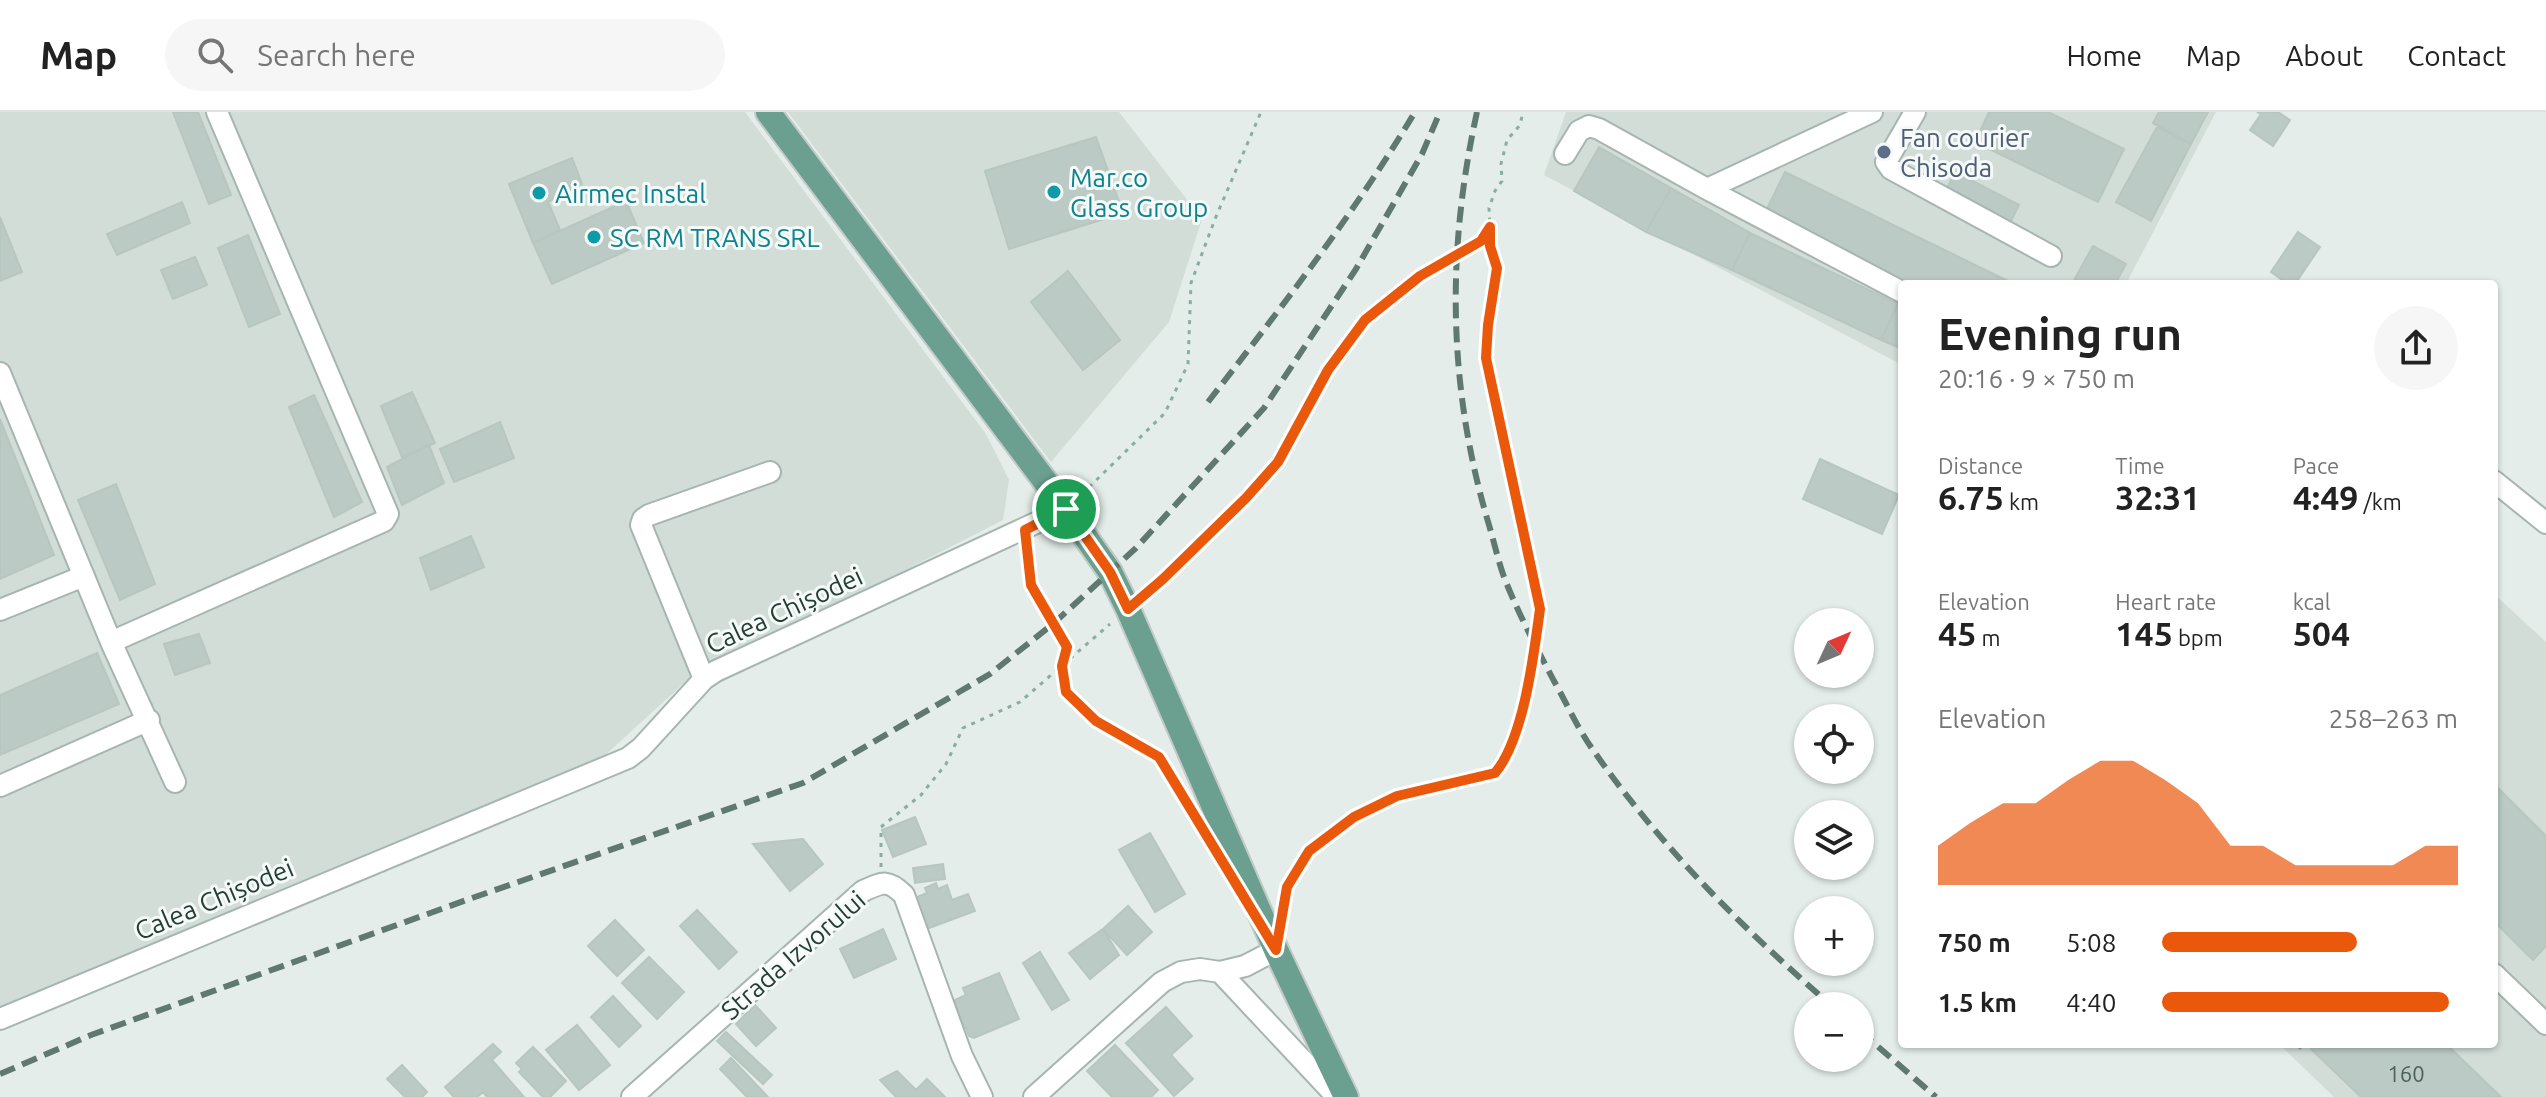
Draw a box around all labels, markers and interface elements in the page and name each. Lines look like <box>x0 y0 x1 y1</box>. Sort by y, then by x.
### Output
search box <box>165 19 725 91</box>
icon: search <box>193 33 237 77</box>
text: Map <box>40 34 117 76</box>
text: Search here <box>257 38 416 72</box>
text: Home <box>2067 40 2142 71</box>
text: Map <box>2186 40 2241 71</box>
text: About <box>2285 40 2363 71</box>
text: Contact <box>2407 40 2506 71</box>
place label: Fan courier Chisoda <box>1900 123 2029 182</box>
marker: Fan courier Chisoda <box>1875 143 1893 161</box>
place label: Mar.co Glass Group <box>1070 163 1208 222</box>
place label: Airmec Instal <box>555 179 706 208</box>
marker: Mar.co Glass Group <box>1045 183 1063 201</box>
marker: Airmec Instal <box>530 184 548 202</box>
place label: SC RM TRANS SRL <box>610 223 820 252</box>
marker: SC RM TRANS SRL <box>585 228 603 246</box>
button: share <box>2374 306 2458 390</box>
text: Evening run <box>1938 309 2182 358</box>
text: 20:16 · 9 × 750 m <box>1938 364 2135 393</box>
text: Distance <box>1938 453 2023 478</box>
text: Time <box>2115 453 2165 478</box>
text: Pace <box>2293 453 2339 478</box>
pin <box>1032 475 1100 543</box>
text: 6.75 <box>1938 478 2004 516</box>
text: 32:31 <box>2115 478 2200 516</box>
text: 4:49 <box>2293 478 2359 516</box>
icon: arrive <box>1044 487 1088 531</box>
text: km <box>2004 489 2039 514</box>
text: /km <box>2359 489 2402 514</box>
street label: Calea Chișodei <box>701 561 867 659</box>
text: Elevation <box>1938 589 2030 614</box>
text: Heart rate <box>2115 589 2217 614</box>
text: kcal <box>2293 589 2331 614</box>
north arrow <box>1794 608 1874 688</box>
map controls <box>1794 608 1874 1072</box>
text: 45 <box>1938 614 1976 652</box>
text: 145 <box>2115 614 2173 652</box>
text: 504 <box>2293 614 2350 652</box>
text: m <box>1976 625 2000 650</box>
text: bpm <box>2173 625 2223 650</box>
button: locate <box>1794 704 1874 784</box>
text: Elevation <box>1938 704 2046 733</box>
text: 258–263 m <box>2329 704 2458 733</box>
button: layers <box>1794 800 1874 880</box>
street label: Calea Chișodei <box>130 853 298 945</box>
street label: Strada Izvorului <box>715 885 871 1025</box>
button: + <box>1794 896 1874 976</box>
text: 750 m <box>1938 928 2011 957</box>
text: 5:08 <box>2066 928 2116 957</box>
text: 1.5 km <box>1938 988 2017 1017</box>
text: 4:40 <box>2066 988 2116 1017</box>
button: − <box>1794 992 1874 1072</box>
house number: 160 <box>2387 1061 2425 1086</box>

